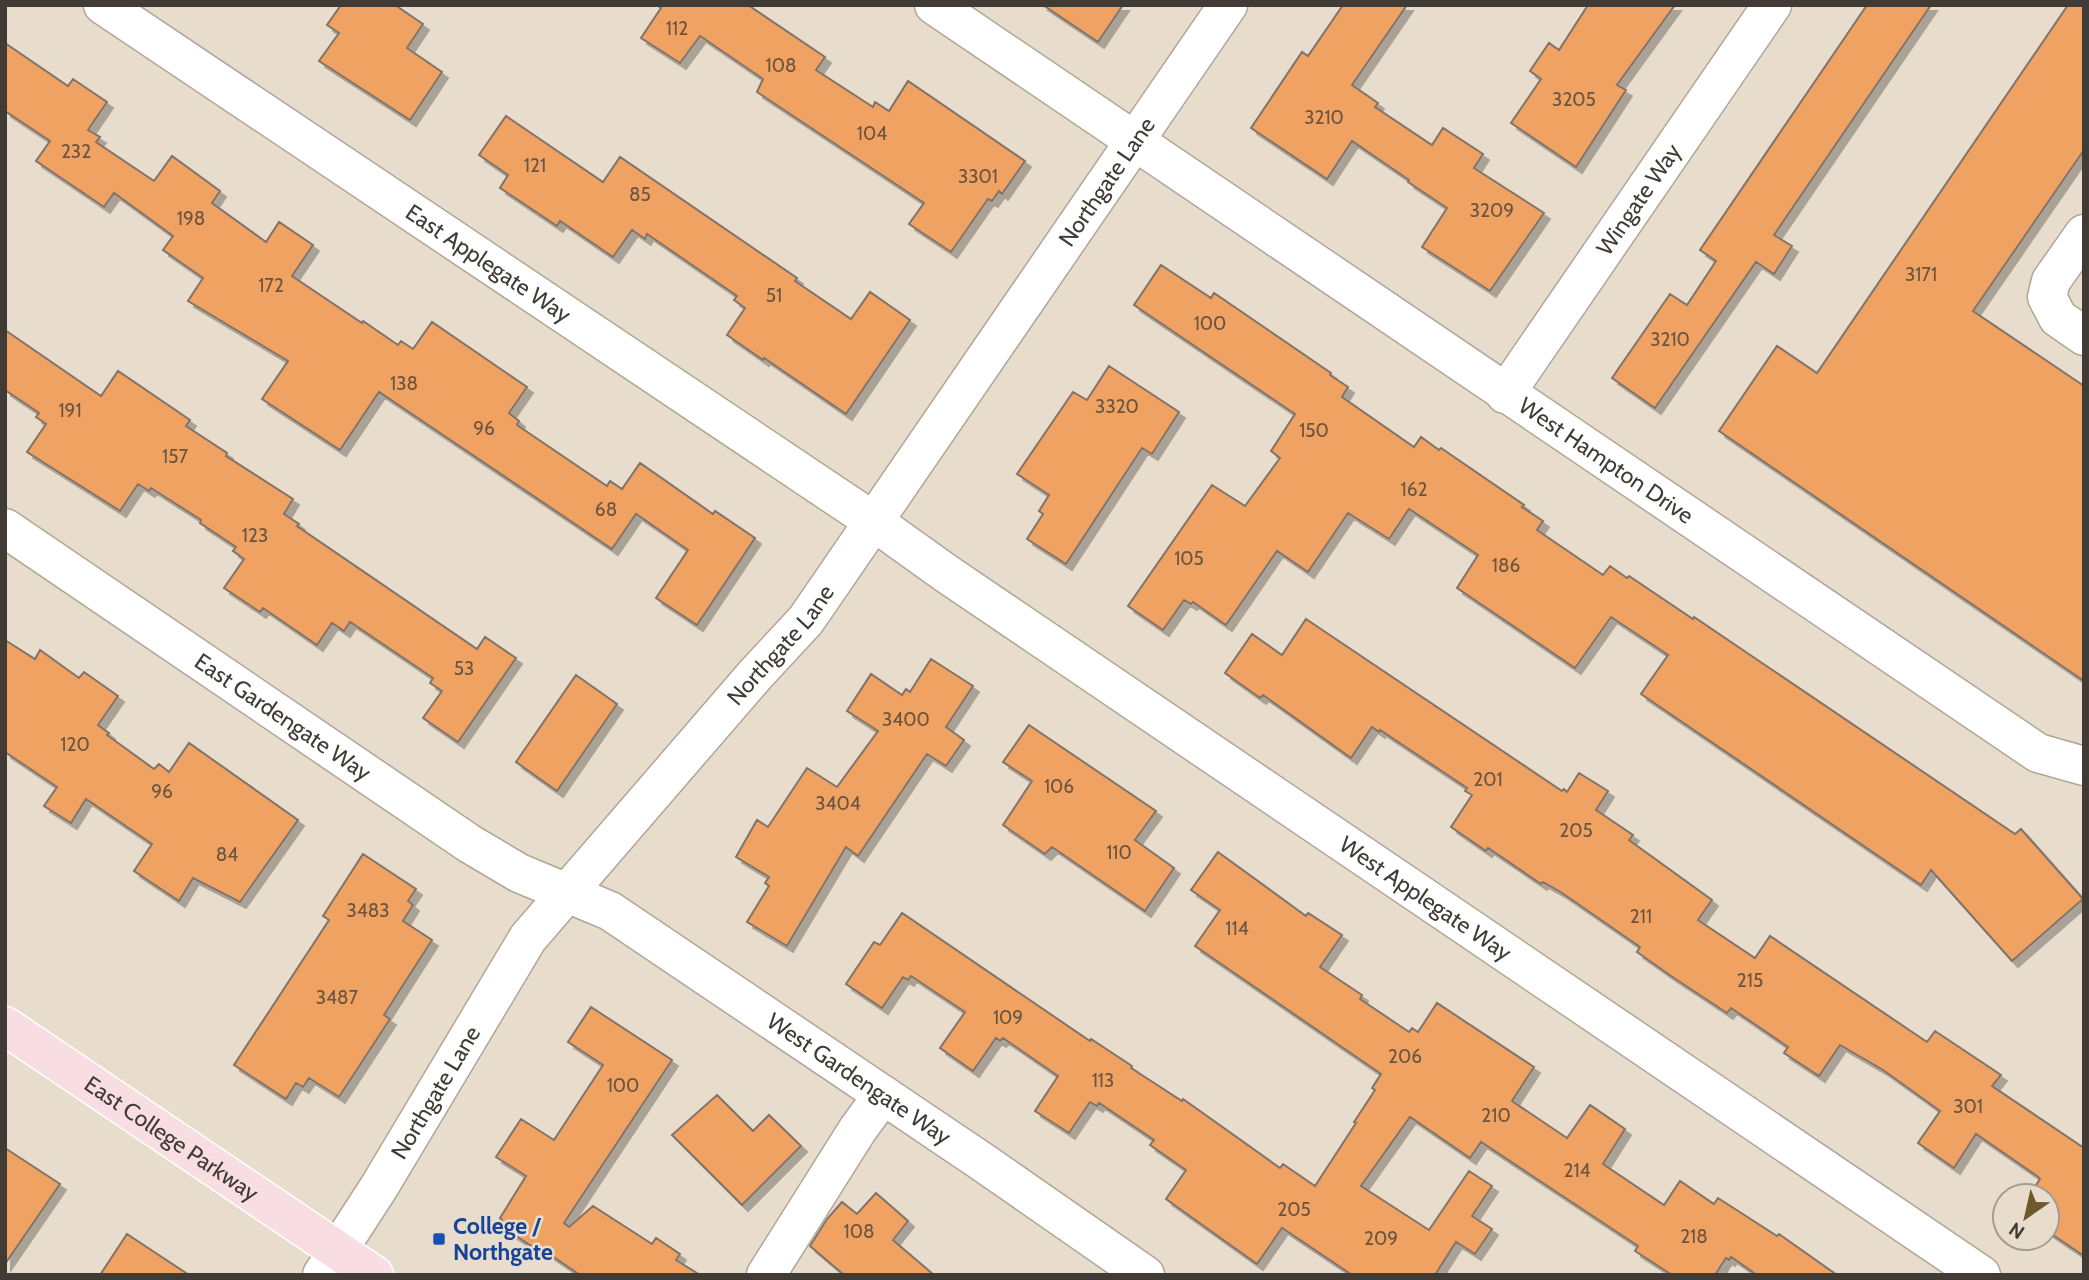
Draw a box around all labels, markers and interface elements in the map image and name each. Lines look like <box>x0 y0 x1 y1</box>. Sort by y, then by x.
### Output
house number: 112 <box>666 17 688 40</box>
house number: 108 <box>766 54 796 77</box>
house number: 3205 <box>1552 88 1596 111</box>
house number: 3210 <box>1304 106 1344 129</box>
street label: Northgate Lane <box>1053 112 1161 252</box>
house number: 104 <box>857 122 887 145</box>
street label: Wingate Way <box>1590 138 1687 261</box>
house number: 232 <box>61 140 91 163</box>
house number: 121 <box>524 154 546 177</box>
house number: 3301 <box>958 165 998 188</box>
house number: 85 <box>629 183 651 206</box>
street label: East Applegate Way <box>400 198 577 329</box>
house number: 3209 <box>1470 199 1514 222</box>
house number: 198 <box>177 207 205 230</box>
house number: 3171 <box>1905 263 1937 286</box>
house number: 172 <box>258 274 284 297</box>
house number: 51 <box>766 284 782 307</box>
house number: 100 <box>1194 312 1226 335</box>
house number: 3210 <box>1650 328 1690 351</box>
house number: 138 <box>390 372 418 395</box>
street label: West Hampton Drive <box>1514 391 1699 530</box>
house number: 3320 <box>1095 395 1139 418</box>
house number: 191 <box>58 399 82 422</box>
house number: 96 <box>473 417 495 440</box>
house number: 150 <box>1299 419 1329 442</box>
house number: 157 <box>162 445 188 468</box>
house number: 162 <box>1401 478 1427 501</box>
house number: 68 <box>595 498 617 521</box>
house number: 123 <box>242 524 268 547</box>
house number: 105 <box>1174 547 1204 570</box>
house number: 186 <box>1492 554 1520 577</box>
street label: Northgate Lane <box>721 579 840 711</box>
street label: East Gardengate Way <box>189 647 377 787</box>
house number: 53 <box>454 657 474 680</box>
house number: 3400 <box>882 708 930 731</box>
house number: 120 <box>60 733 90 756</box>
house number: 201 <box>1473 768 1503 791</box>
house number: 106 <box>1044 775 1074 798</box>
house number: 96 <box>151 780 173 803</box>
house number: 3404 <box>815 792 861 815</box>
house number: 205 <box>1559 819 1593 842</box>
street label: West Applegate Way <box>1334 830 1517 967</box>
house number: 110 <box>1106 841 1132 864</box>
house number: 84 <box>216 843 238 866</box>
house number: 3483 <box>346 899 390 922</box>
house number: 211 <box>1630 905 1652 928</box>
house number: 114 <box>1225 917 1249 940</box>
house number: 215 <box>1737 969 1763 992</box>
house number: 3487 <box>316 986 359 1009</box>
house number: 109 <box>993 1006 1023 1029</box>
street label: West Gardengate Way <box>762 1007 957 1151</box>
street label: Northgate Lane <box>385 1021 486 1164</box>
house number: 206 <box>1388 1045 1422 1068</box>
house number: 113 <box>1092 1069 1114 1092</box>
street label: East College Parkway <box>79 1070 264 1207</box>
house number: 100 <box>607 1074 639 1097</box>
house number: 301 <box>1953 1095 1983 1118</box>
house number: 210 <box>1481 1104 1511 1127</box>
house number: 214 <box>1563 1159 1591 1182</box>
north arrow <box>1991 1182 2061 1252</box>
house number: 205 <box>1277 1198 1311 1221</box>
place label: College / Northgate <box>453 1212 553 1266</box>
text: N <box>2005 1217 2029 1244</box>
house number: 108 <box>844 1220 874 1243</box>
house number: 218 <box>1680 1225 1708 1248</box>
house number: 209 <box>1364 1227 1398 1250</box>
marker: College / Northgate <box>431 1231 447 1247</box>

